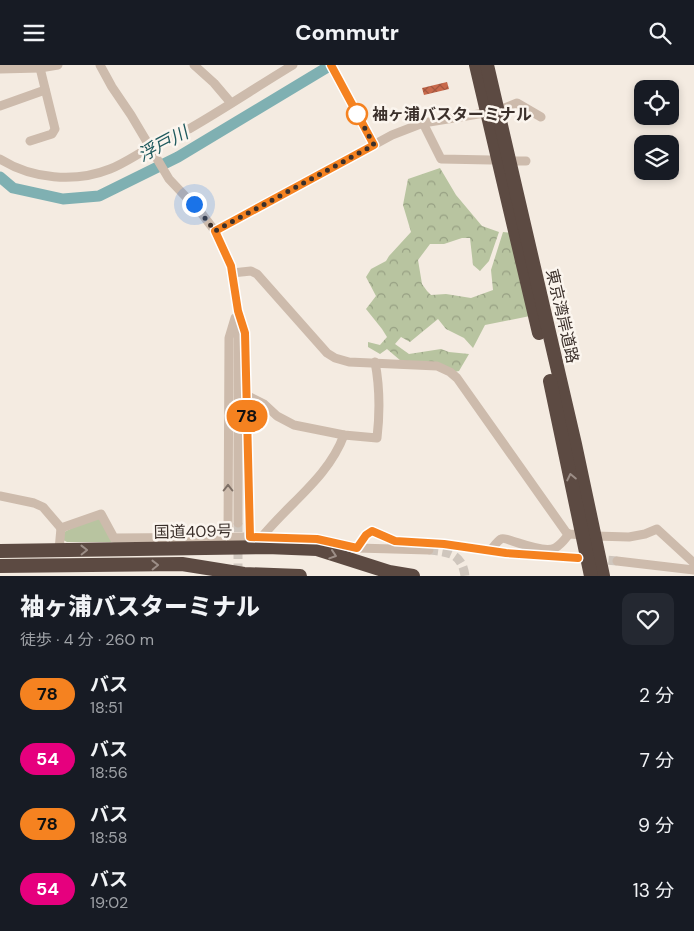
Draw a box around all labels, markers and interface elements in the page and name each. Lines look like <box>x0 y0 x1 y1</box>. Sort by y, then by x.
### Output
text: Commutr <box>295 18 399 47</box>
icon: menu <box>20 19 48 47</box>
icon: search <box>646 19 674 47</box>
map controls <box>634 80 679 180</box>
button: locate <box>634 80 679 125</box>
marker: 袖ヶ浦バスターミナル <box>346 103 368 125</box>
place label: 袖ヶ浦バスターミナル <box>372 104 532 125</box>
water label: 浮戸川 <box>134 120 194 167</box>
button: layers <box>634 135 679 180</box>
your location <box>182 192 207 217</box>
street label: 東京湾岸道路 <box>541 267 584 365</box>
line badge: 78 <box>224 400 270 432</box>
text: 78 <box>237 404 257 428</box>
one-way arrow <box>566 472 577 481</box>
one-way arrow <box>223 484 233 492</box>
street label: 国道409号 <box>153 520 233 543</box>
one-way arrow <box>80 545 88 555</box>
one-way arrow <box>328 549 337 559</box>
one-way arrow <box>152 560 159 570</box>
text: 袖ヶ浦バスターミナル <box>20 591 260 622</box>
button: heart <box>622 593 674 645</box>
text: 徒歩 · 4 分 · 260 m <box>20 629 154 650</box>
text: バス <box>90 672 128 697</box>
text: 78 <box>37 682 58 706</box>
text: 2 分 <box>639 683 674 708</box>
text: 18:51 <box>90 697 123 718</box>
text: バス <box>90 737 128 762</box>
text: 54 <box>36 747 59 771</box>
text: 7 分 <box>640 748 674 773</box>
text: 18:56 <box>90 762 128 783</box>
text: バス <box>90 802 128 827</box>
text: 78 <box>37 812 58 836</box>
text: 9 分 <box>638 813 674 838</box>
text: 18:58 <box>90 827 127 848</box>
text: バス <box>90 867 128 892</box>
text: 54 <box>36 877 59 901</box>
text: 13 分 <box>633 878 674 903</box>
text: 19:02 <box>90 892 128 913</box>

